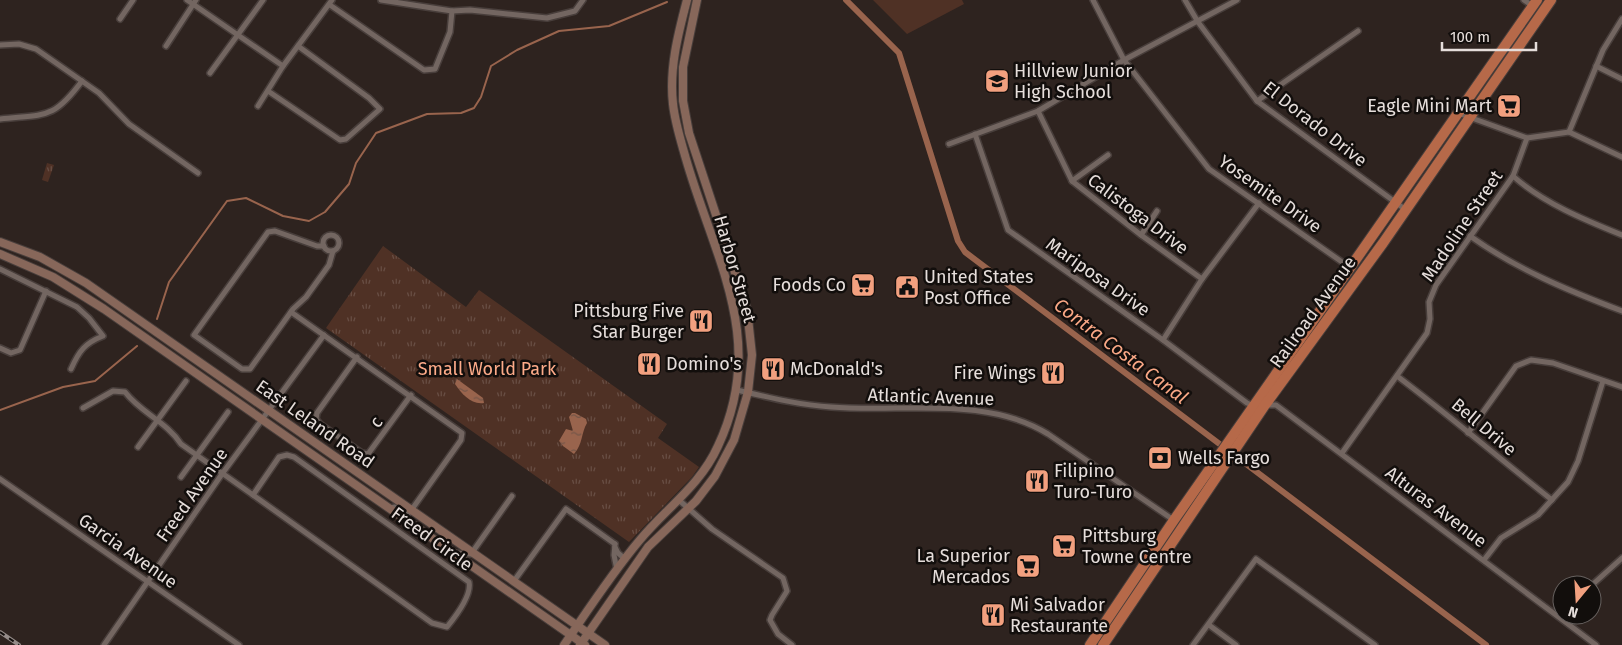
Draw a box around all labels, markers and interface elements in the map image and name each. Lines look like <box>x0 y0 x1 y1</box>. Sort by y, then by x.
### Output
scale bar <box>1442 20 1536 52</box>
text: 100 m <box>1450 28 1490 46</box>
place label: Hillview Junior High School <box>1014 60 1132 103</box>
school or university icon: Hillview Junior High School <box>984 68 1010 94</box>
street label: El Dorado Drive <box>1259 77 1371 171</box>
supermarket icon: Eagle Mini Mart <box>1496 93 1522 119</box>
place label: Eagle Mini Mart <box>1367 95 1492 117</box>
street label: Yosemite Drive <box>1214 150 1326 238</box>
street label: Madoline Street <box>1417 166 1508 286</box>
street label: Calistoga Drive <box>1083 169 1193 259</box>
street label: Harbor Street <box>709 213 761 326</box>
street label: Mariposa Drive <box>1042 233 1154 321</box>
street label: Railroad Avenue <box>1265 252 1361 372</box>
place label: United States Post Office <box>924 266 1034 309</box>
supermarket icon: Foods Co <box>850 272 876 298</box>
place label: Foods Co <box>773 274 846 296</box>
public building icon: United States Post Office <box>894 274 920 300</box>
water label: Contra Costa Canal <box>1050 293 1192 409</box>
place label: Pittsburg Five Star Burger <box>573 300 684 343</box>
restaurant icon: Pittsburg Five Star Burger <box>688 308 714 334</box>
restaurant icon: Domino's <box>636 351 662 377</box>
place label: Domino's <box>666 353 742 375</box>
restaurant icon: McDonald's <box>760 356 786 382</box>
park label: Small World Park <box>418 358 557 380</box>
place label: McDonald's <box>790 358 883 380</box>
restaurant icon: Fire Wings <box>1040 360 1066 386</box>
place label: Fire Wings <box>954 362 1036 384</box>
street label: East Leland Road <box>252 375 378 473</box>
street label: Atlantic Avenue <box>867 384 995 410</box>
street label: Bell Drive <box>1447 393 1521 461</box>
street label: c <box>365 412 388 432</box>
street label: Freed Avenue <box>152 444 232 546</box>
bank icon: Wells Fargo <box>1147 445 1173 471</box>
place label: Wells Fargo <box>1178 447 1270 469</box>
place label: Filipino Turo-Turo <box>1054 460 1132 503</box>
street label: Alturas Avenue <box>1381 462 1491 552</box>
restaurant icon: Filipino Turo-Turo <box>1024 468 1050 494</box>
street label: Freed Circle <box>387 502 477 576</box>
street label: Garcia Avenue <box>74 509 182 593</box>
place label: Pittsburg Towne Centre <box>1082 525 1192 568</box>
supermarket icon: Pittsburg Towne Centre <box>1051 533 1077 559</box>
place label: La Superior Mercados <box>916 545 1010 588</box>
supermarket icon: La Superior Mercados <box>1015 553 1041 579</box>
north arrow <box>1552 575 1602 625</box>
place label: Mi Salvador Restaurante <box>1010 594 1108 637</box>
restaurant icon: Mi Salvador Restaurante <box>980 602 1006 628</box>
text: N <box>1566 602 1580 621</box>

